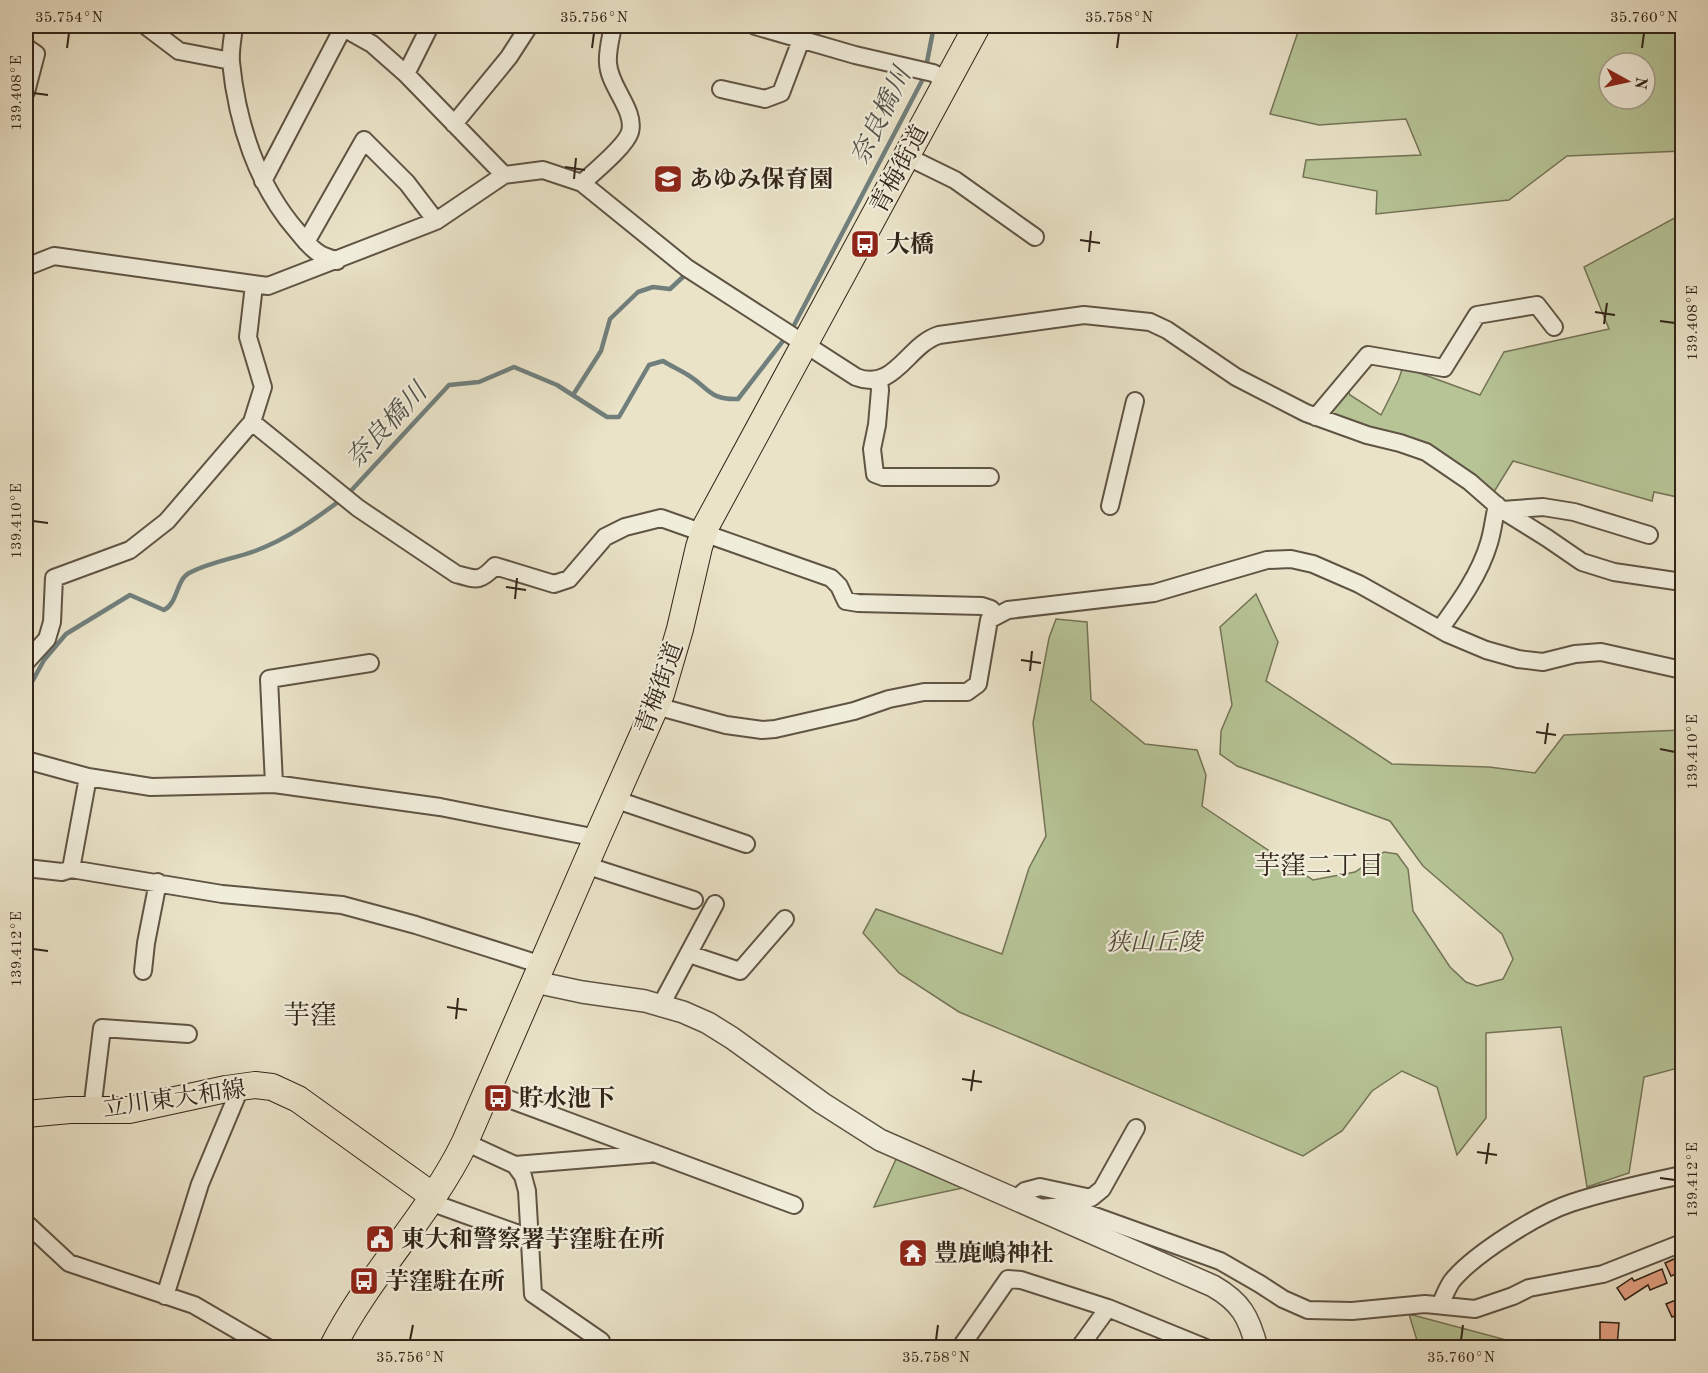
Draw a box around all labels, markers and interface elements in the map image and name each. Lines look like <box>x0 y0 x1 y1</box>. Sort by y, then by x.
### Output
text: 35.754°N <box>35 11 103 26</box>
text: 35.756°N <box>560 11 628 26</box>
text: 35.758°N <box>1085 11 1153 26</box>
text: 35.760°N <box>1610 11 1678 26</box>
north arrow <box>1597 51 1657 111</box>
text: 139.408°E <box>10 55 25 131</box>
water label: 奈良橋川 <box>846 61 918 169</box>
text: N <box>1631 76 1649 91</box>
street label: 青梅街道 <box>865 121 934 218</box>
school or university icon: あゆみ保育園 <box>652 163 684 195</box>
place label: あゆみ保育園 <box>689 166 833 193</box>
bus stop icon: 大橋 <box>849 228 881 260</box>
place label: 大橋 <box>886 231 934 258</box>
text: 139.408°E <box>1686 285 1701 361</box>
water label: 奈良橋川 <box>341 376 434 473</box>
text: 139.410°E <box>10 483 25 559</box>
street label: 青梅街道 <box>630 638 689 738</box>
text: 139.410°E <box>1686 714 1701 790</box>
district label: 芋窪二丁目 <box>1254 852 1384 880</box>
text: 139.412°E <box>10 911 25 987</box>
park label: 狭山丘陵 <box>1106 929 1205 956</box>
district label: 芋窪 <box>283 1001 337 1030</box>
street label: 立川東大和線 <box>101 1075 247 1122</box>
bus stop icon: 貯水池下 <box>482 1082 514 1114</box>
place label: 貯水池下 <box>519 1085 615 1112</box>
text: 139.412°E <box>1686 1142 1701 1218</box>
public building icon: 東大和警察署芋窪駐在所 <box>364 1223 396 1255</box>
place label: 東大和警察署芋窪駐在所 <box>401 1226 665 1253</box>
temple icon: 豊鹿嶋神社 <box>897 1237 929 1269</box>
place label: 豊鹿嶋神社 <box>934 1240 1054 1267</box>
bus stop icon: 芋窪駐在所 <box>348 1265 380 1297</box>
place label: 芋窪駐在所 <box>385 1268 505 1295</box>
text: 35.756°N <box>376 1351 444 1366</box>
text: 35.758°N <box>902 1351 970 1366</box>
text: 35.760°N <box>1427 1351 1495 1366</box>

